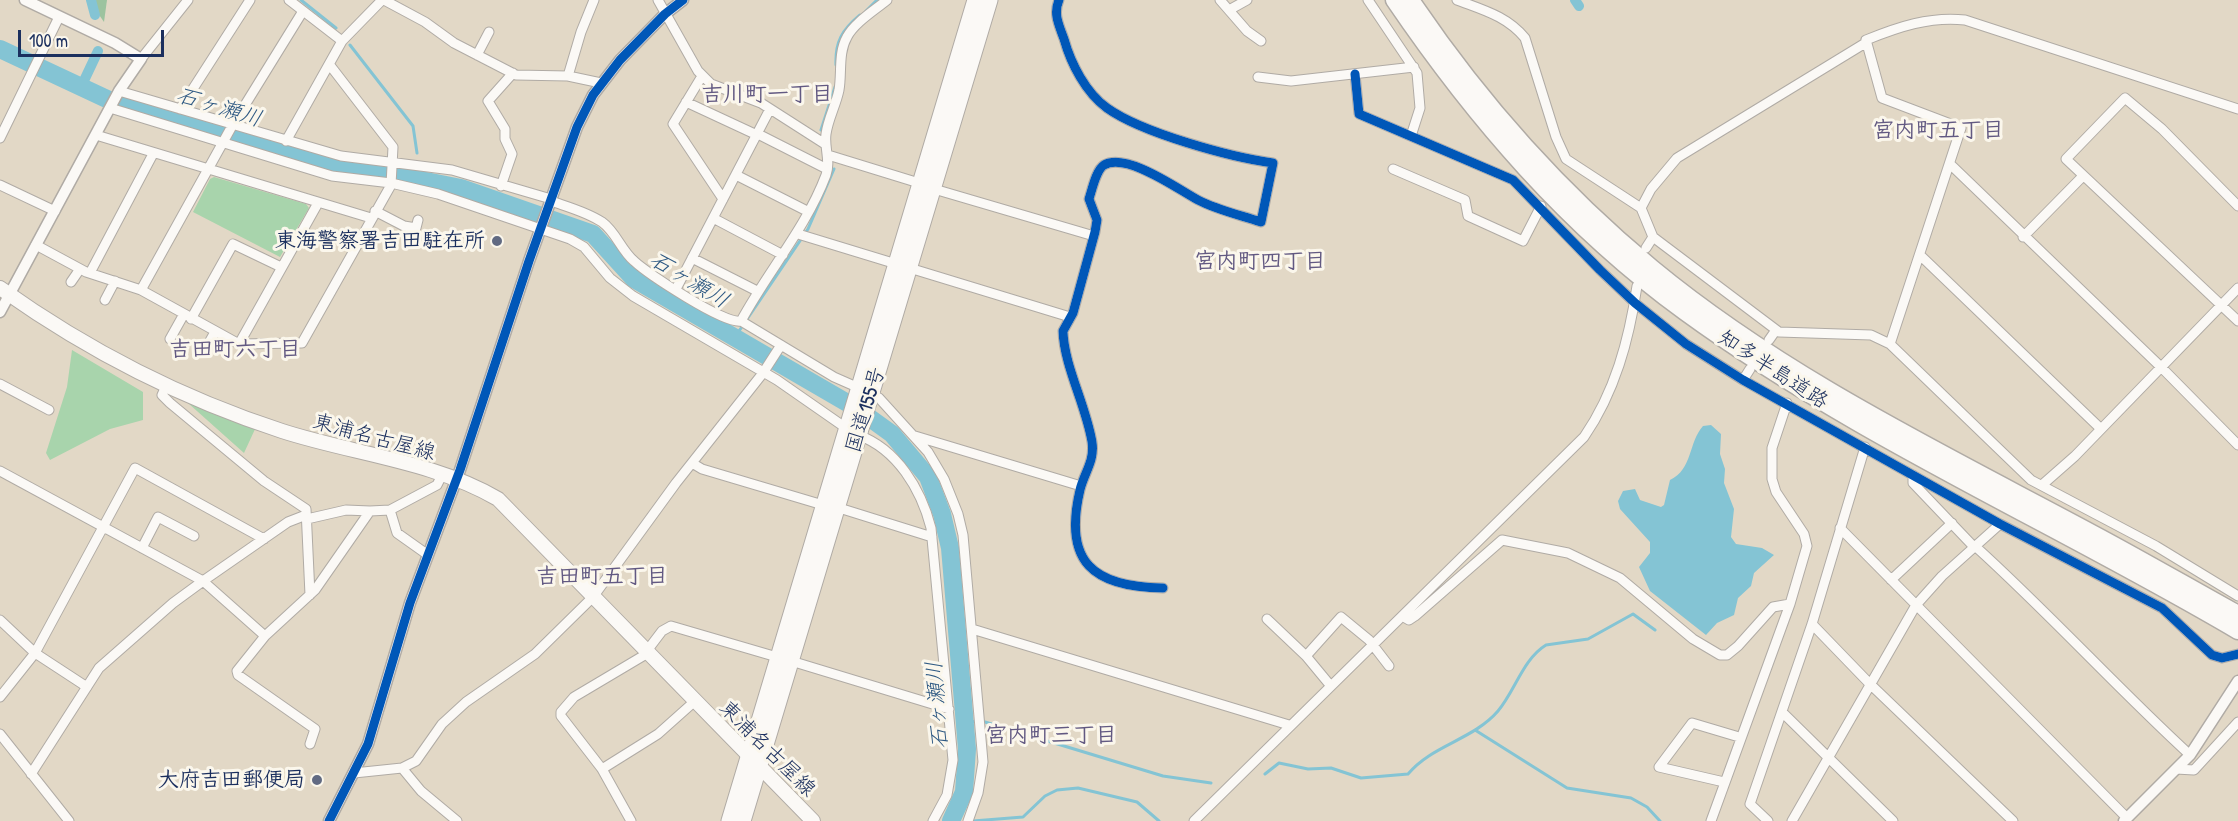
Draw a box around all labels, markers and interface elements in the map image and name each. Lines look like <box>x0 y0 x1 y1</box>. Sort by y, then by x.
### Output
scale bar <box>21 18 166 56</box>
text: 100 m <box>29 28 68 53</box>
district label: 吉川町一丁目 <box>701 82 833 108</box>
water label: 石ヶ瀬川 <box>173 83 265 133</box>
district label: 宮内町五丁目 <box>1872 118 2004 144</box>
place label: 東海警察署吉田駐在所 <box>275 228 485 254</box>
marker: 東海警察署吉田駐在所 <box>490 234 504 248</box>
water label: 石ヶ瀬川 <box>644 247 734 315</box>
district label: 宮内町四丁目 <box>1194 249 1326 275</box>
street label: 知多半島道路 <box>1713 325 1833 415</box>
district label: 吉田町六丁目 <box>169 337 301 363</box>
street label: 国道155号 <box>841 364 891 456</box>
street label: 東浦名古屋線 <box>310 410 438 466</box>
district label: 吉田町五丁目 <box>536 564 668 590</box>
water label: 石ヶ瀬川 <box>922 660 954 750</box>
street label: 東浦名古屋線 <box>714 696 820 802</box>
district label: 宮内町三丁目 <box>985 723 1117 749</box>
place label: 大府吉田郵便局 <box>158 767 305 793</box>
marker: 大府吉田郵便局 <box>310 773 324 787</box>

